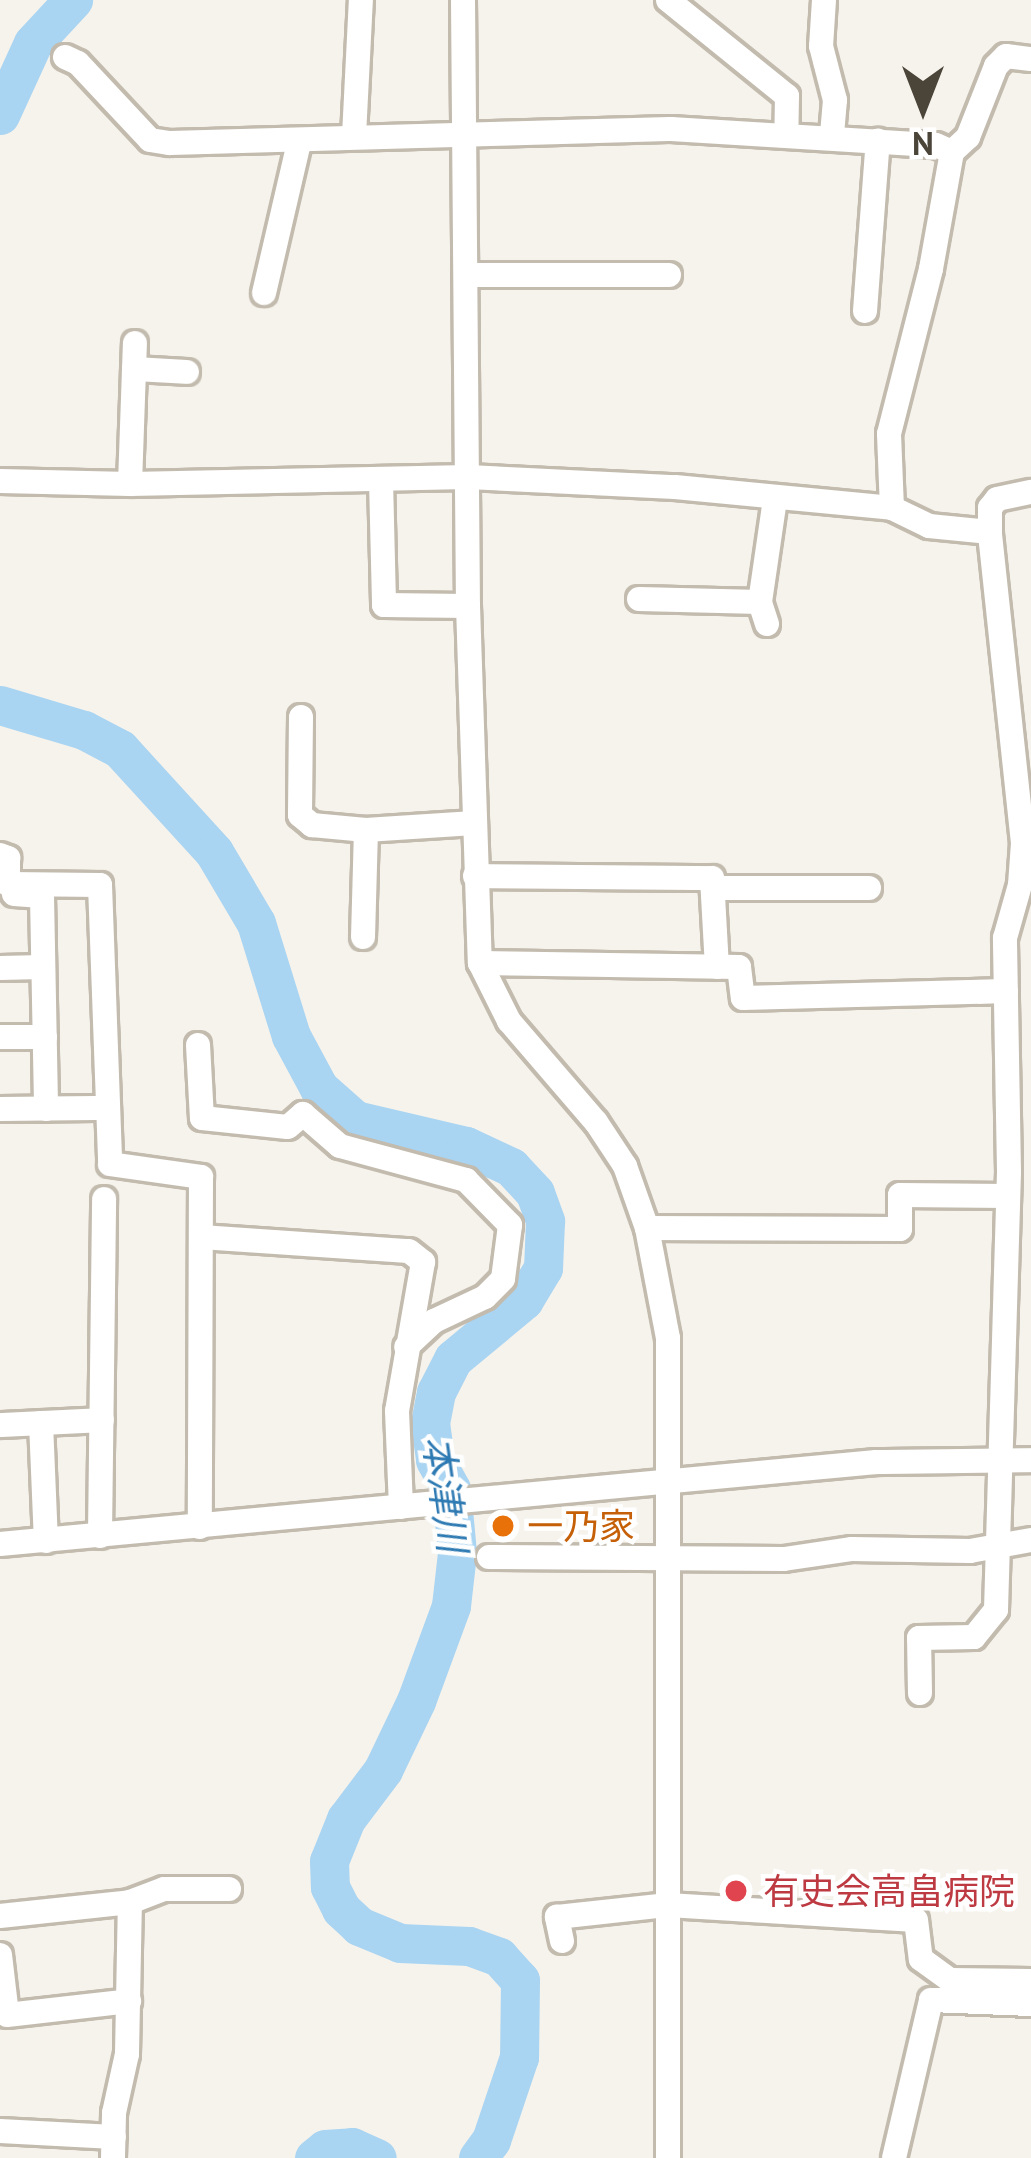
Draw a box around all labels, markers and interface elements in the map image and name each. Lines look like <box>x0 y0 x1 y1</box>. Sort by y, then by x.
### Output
north arrow <box>863 48 983 168</box>
text: N <box>912 123 934 166</box>
water label: 本津川 <box>414 1433 476 1555</box>
place label: 一乃家 <box>527 1504 635 1548</box>
marker: 一乃家 <box>490 1513 516 1539</box>
place label: 有史会高畠病院 <box>763 1869 1015 1913</box>
marker: 有史会高畠病院 <box>720 1875 752 1907</box>

